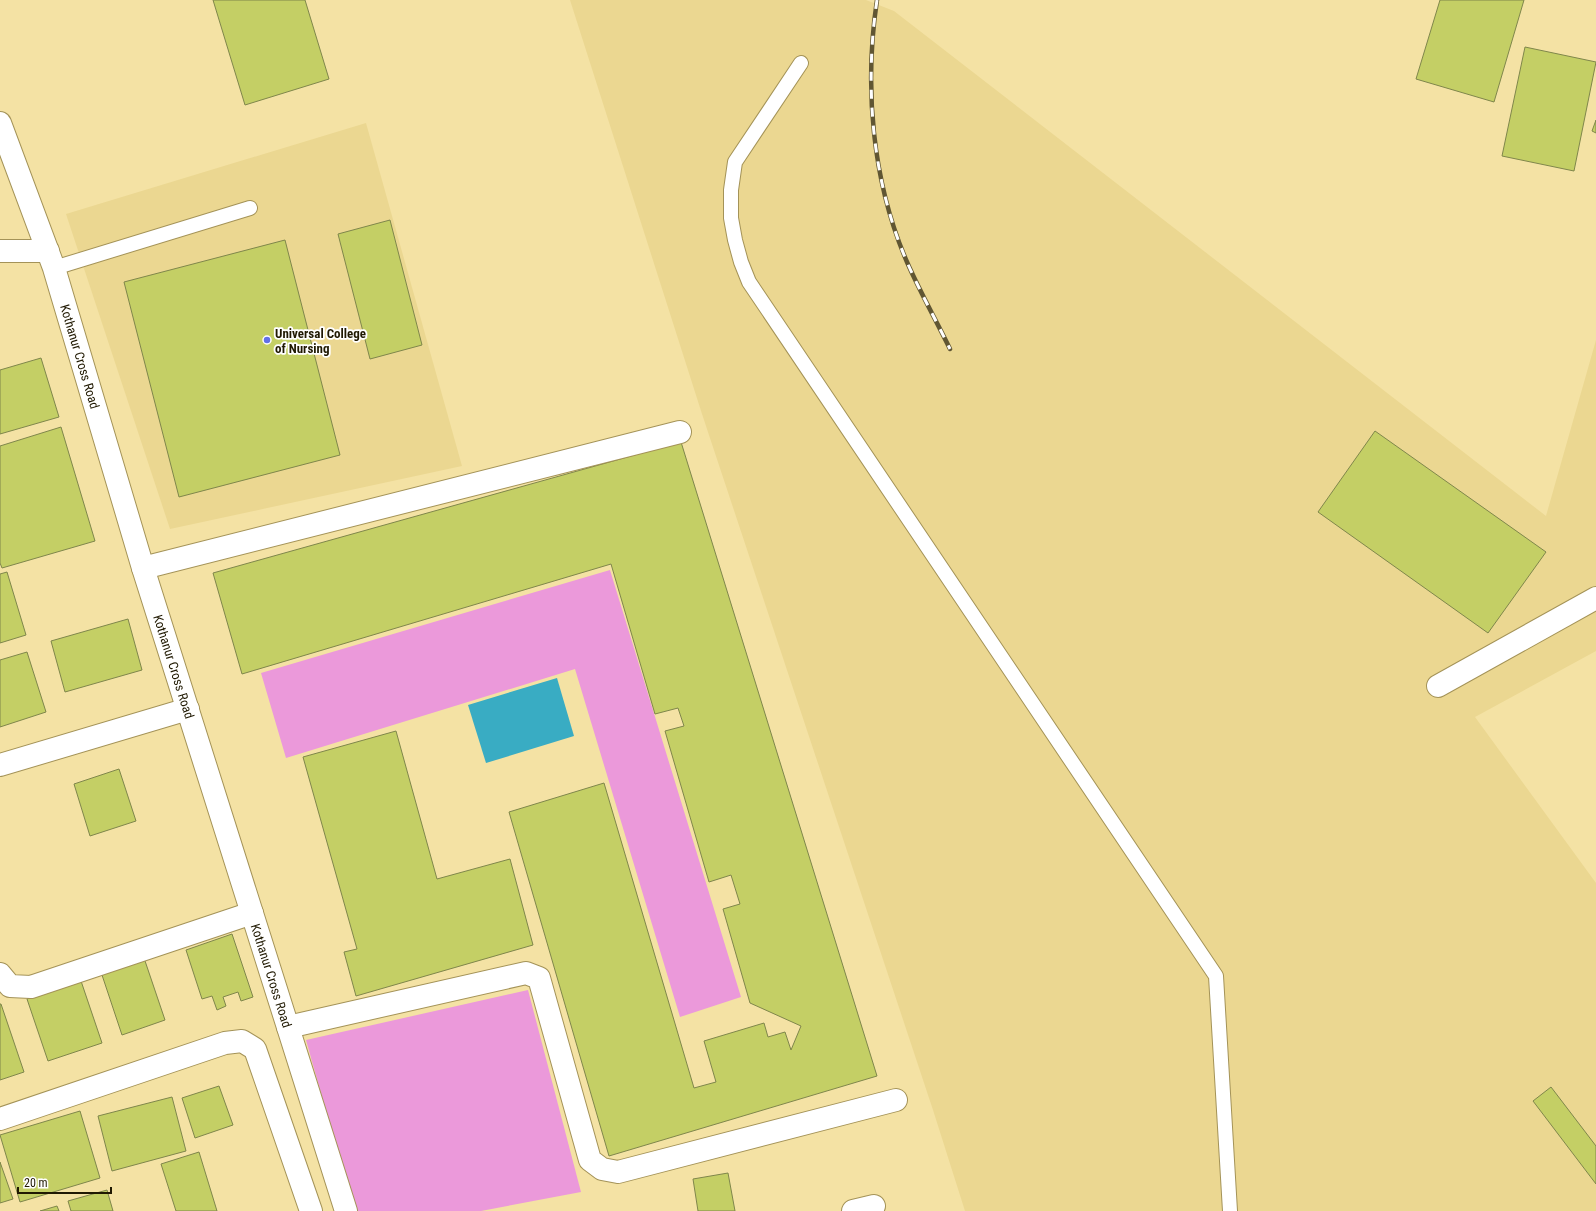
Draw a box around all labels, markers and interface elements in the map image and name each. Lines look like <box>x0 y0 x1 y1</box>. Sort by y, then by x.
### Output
street label: Kothanur Cross Road <box>58 303 103 410</box>
place label: Universal College of Nursing <box>275 326 366 356</box>
marker: Universal College of Nursing <box>262 335 272 345</box>
street label: Kothanur Cross Road <box>151 613 198 720</box>
street label: Kothanur Cross Road <box>248 922 295 1029</box>
scale bar <box>18 1169 111 1195</box>
text: 20 m <box>24 1176 48 1190</box>

